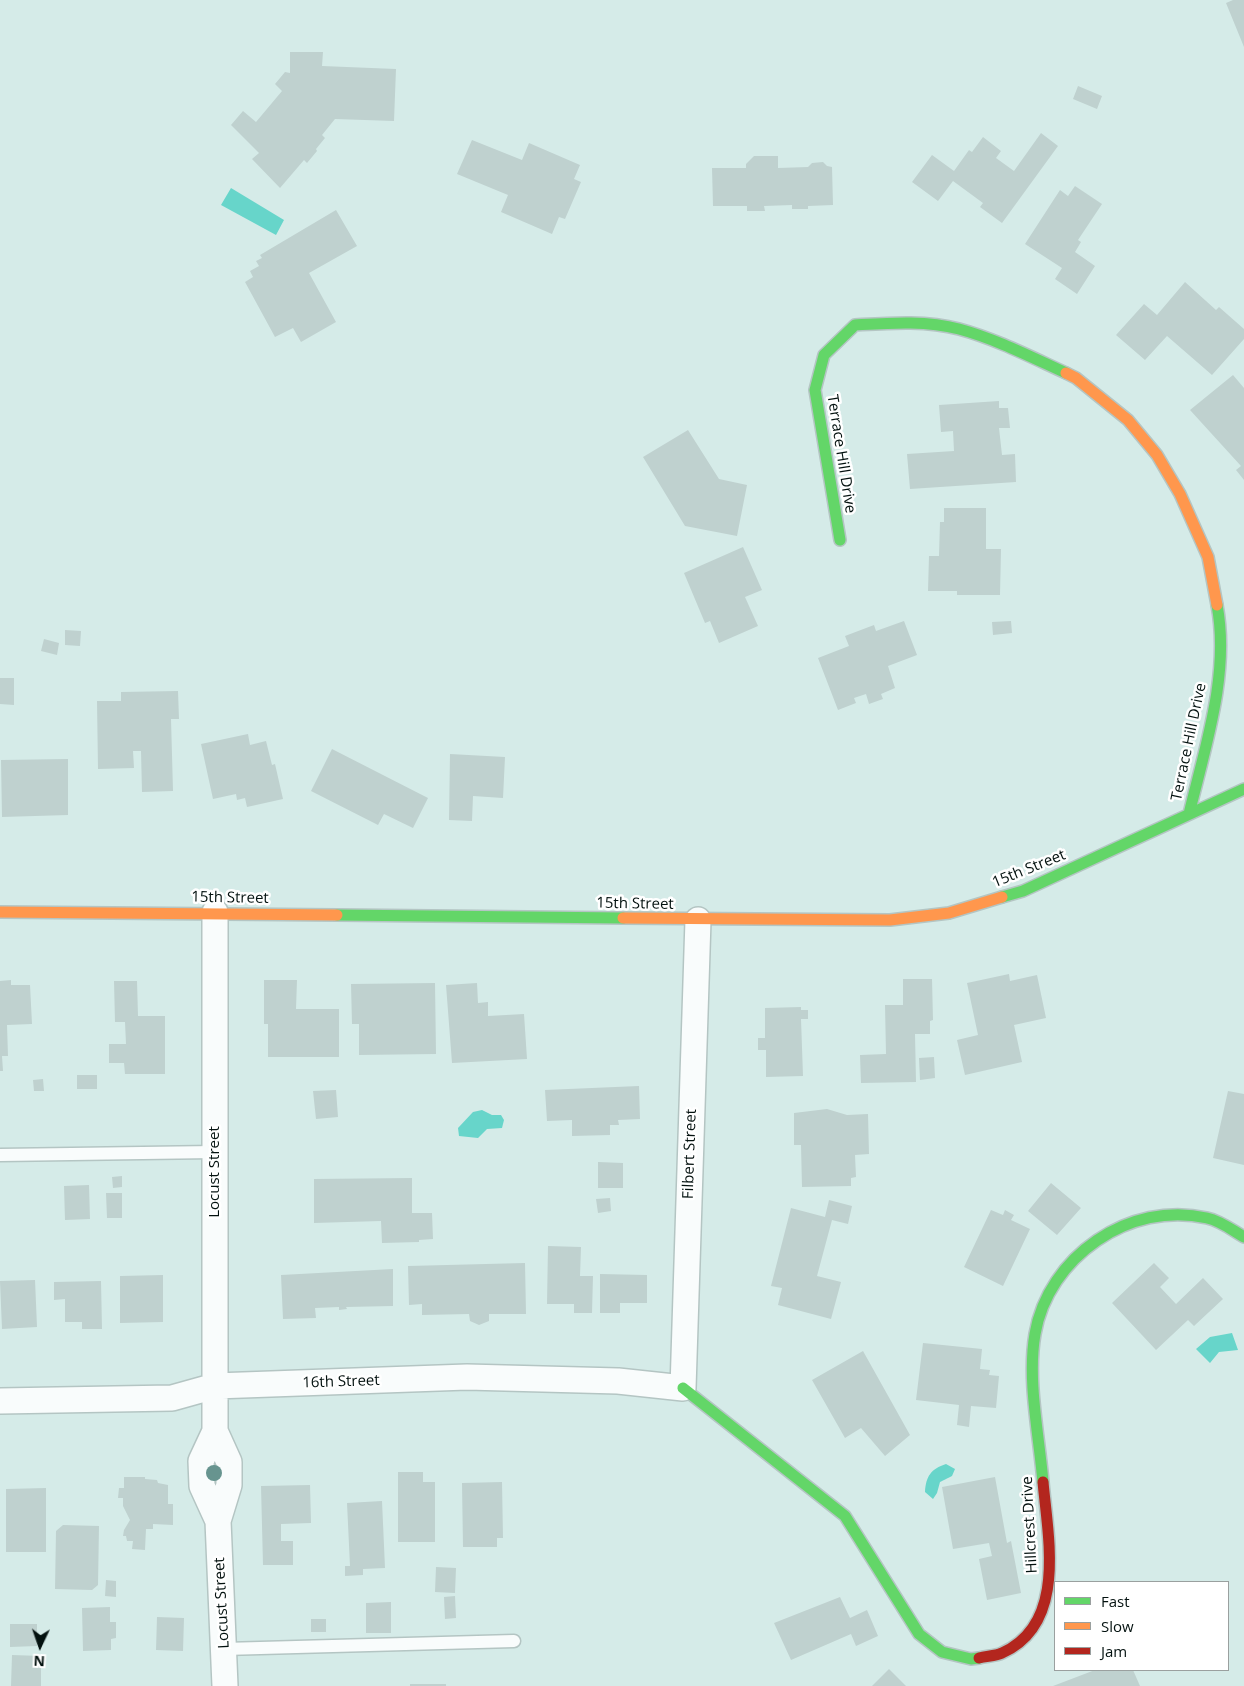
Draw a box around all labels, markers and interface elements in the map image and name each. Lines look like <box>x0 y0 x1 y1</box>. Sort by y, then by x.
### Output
street label: Terrace Hill Drive <box>823 393 859 515</box>
street label: Terrace Hill Drive <box>1168 682 1210 802</box>
street label: 15th Street <box>990 846 1068 892</box>
street label: 15th Street <box>191 888 269 908</box>
street label: 15th Street <box>596 894 674 914</box>
street label: Filbert Street <box>679 1109 701 1199</box>
street label: Locust Street <box>206 1126 224 1218</box>
street label: 16th Street <box>302 1372 380 1392</box>
street label: Hillcrest Drive <box>1018 1476 1042 1574</box>
street label: Locust Street <box>211 1557 233 1649</box>
legend <box>1054 1581 1229 1671</box>
text: Fast <box>1101 1591 1130 1611</box>
text: Slow <box>1101 1616 1134 1636</box>
north arrow <box>15 1621 65 1671</box>
text: Jam <box>1101 1641 1127 1661</box>
text: N <box>33 1652 45 1671</box>

